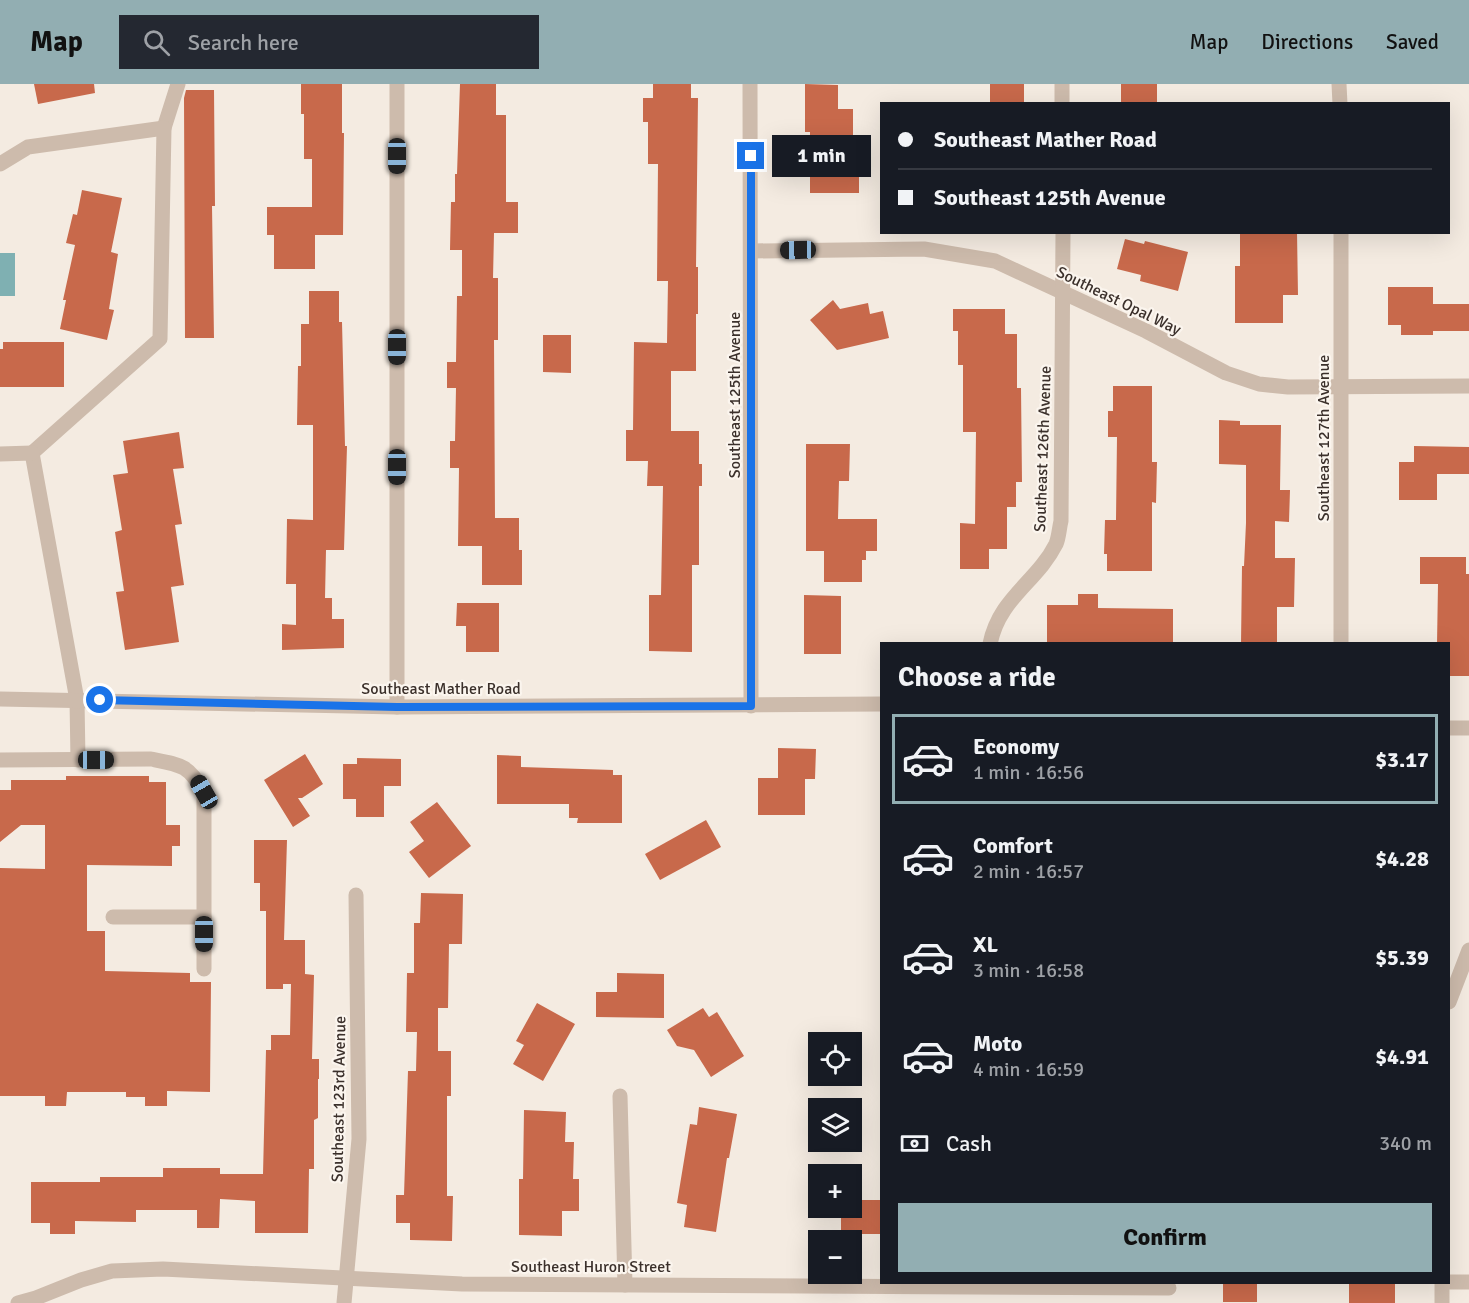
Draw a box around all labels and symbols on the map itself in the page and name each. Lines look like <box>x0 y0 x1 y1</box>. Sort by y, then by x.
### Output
callout: 1 min <box>772 135 871 177</box>
car <box>388 138 406 174</box>
route end <box>737 142 764 169</box>
car <box>780 241 816 259</box>
street label: Southeast Opal Way <box>1053 262 1185 340</box>
street label: Southeast 125th Avenue <box>725 312 745 478</box>
car <box>388 329 406 365</box>
street label: Southeast 127th Avenue <box>1314 355 1334 521</box>
street label: Southeast 126th Avenue <box>1030 366 1056 532</box>
car <box>388 449 406 485</box>
street label: Southeast Mather Road <box>361 679 521 699</box>
route start <box>86 686 113 713</box>
car <box>78 751 114 769</box>
car <box>187 772 221 812</box>
car <box>195 916 213 952</box>
street label: Southeast 123rd Avenue <box>328 1016 350 1182</box>
street label: Southeast Huron Street <box>511 1257 671 1277</box>

